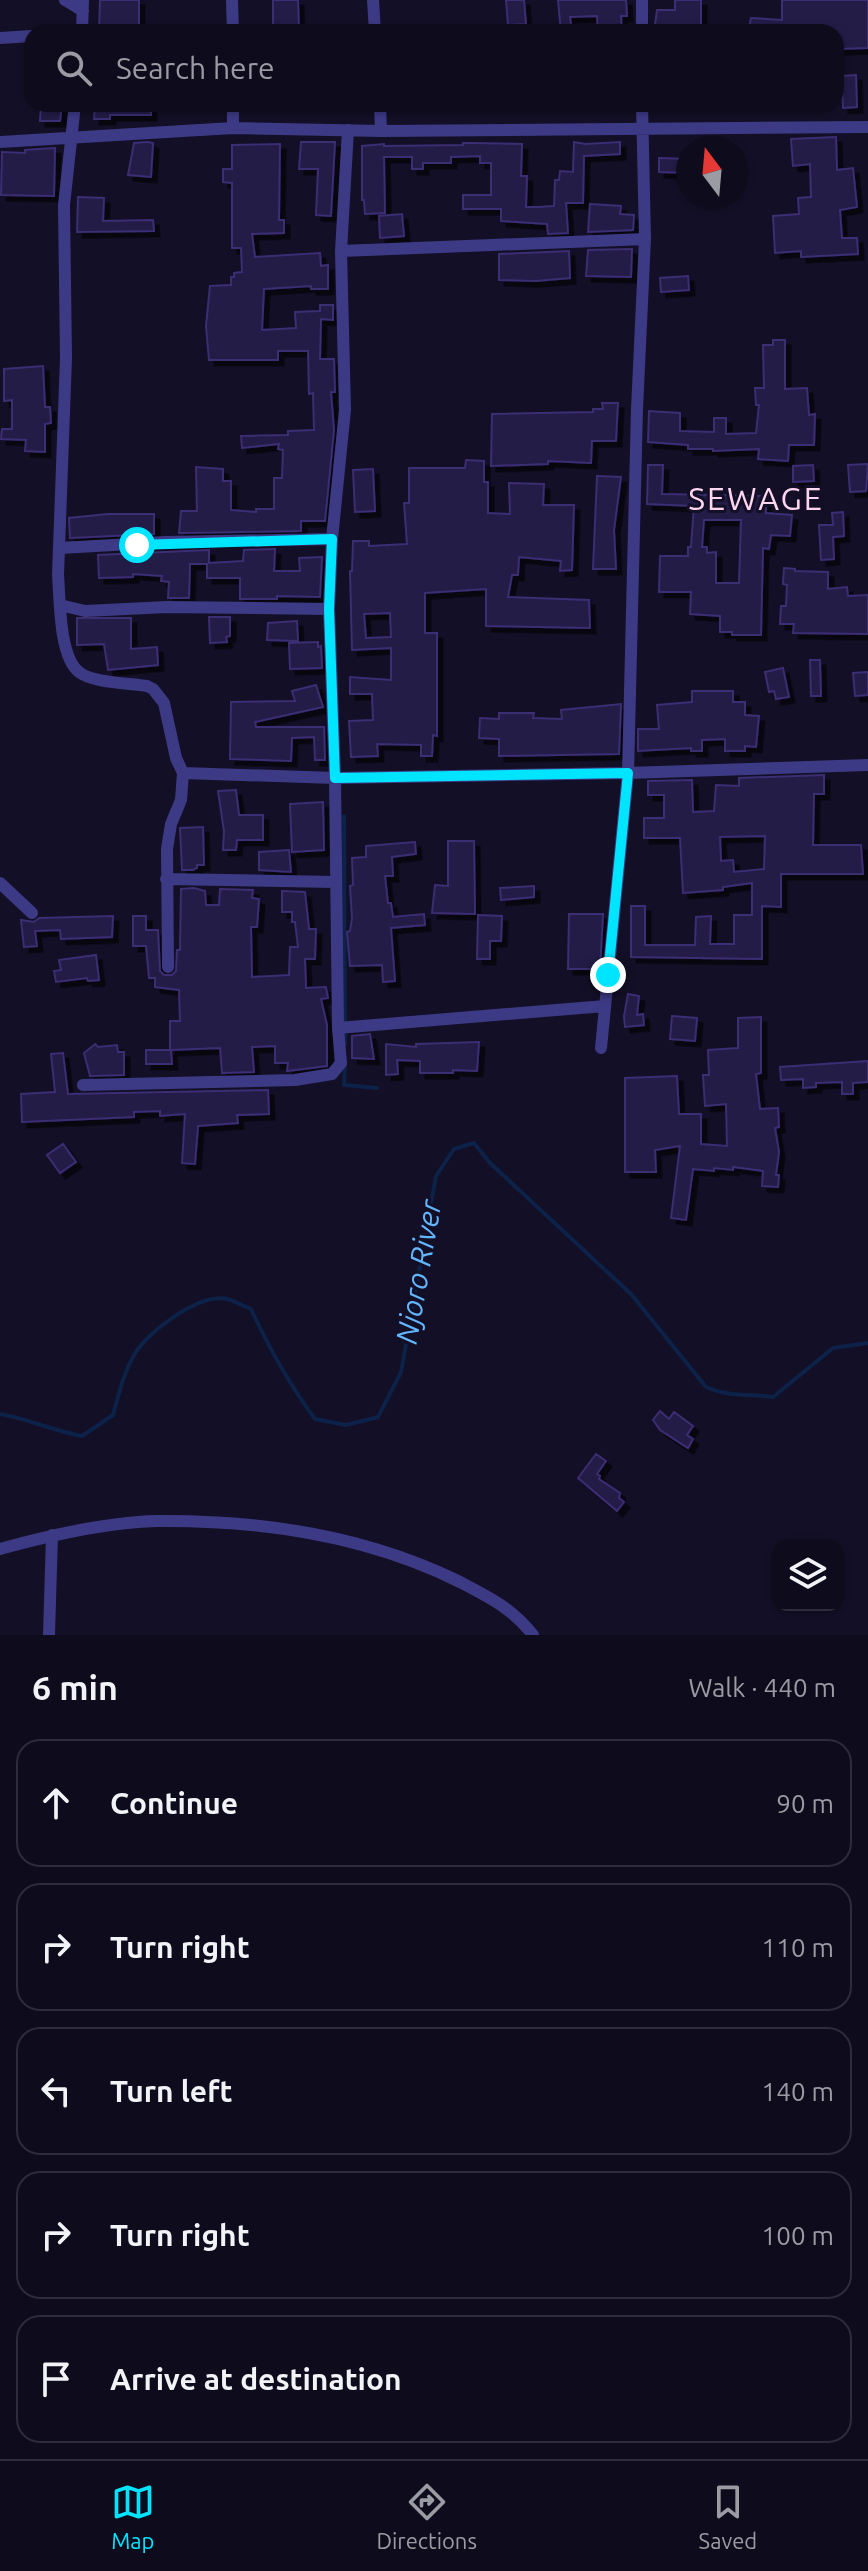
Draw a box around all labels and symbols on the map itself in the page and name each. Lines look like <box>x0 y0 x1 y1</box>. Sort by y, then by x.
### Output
north arrow <box>676 136 748 208</box>
district label: SEWAGE <box>688 480 824 516</box>
route start <box>119 527 155 563</box>
route end <box>590 957 626 993</box>
water label: Njoro River <box>389 1196 448 1347</box>

